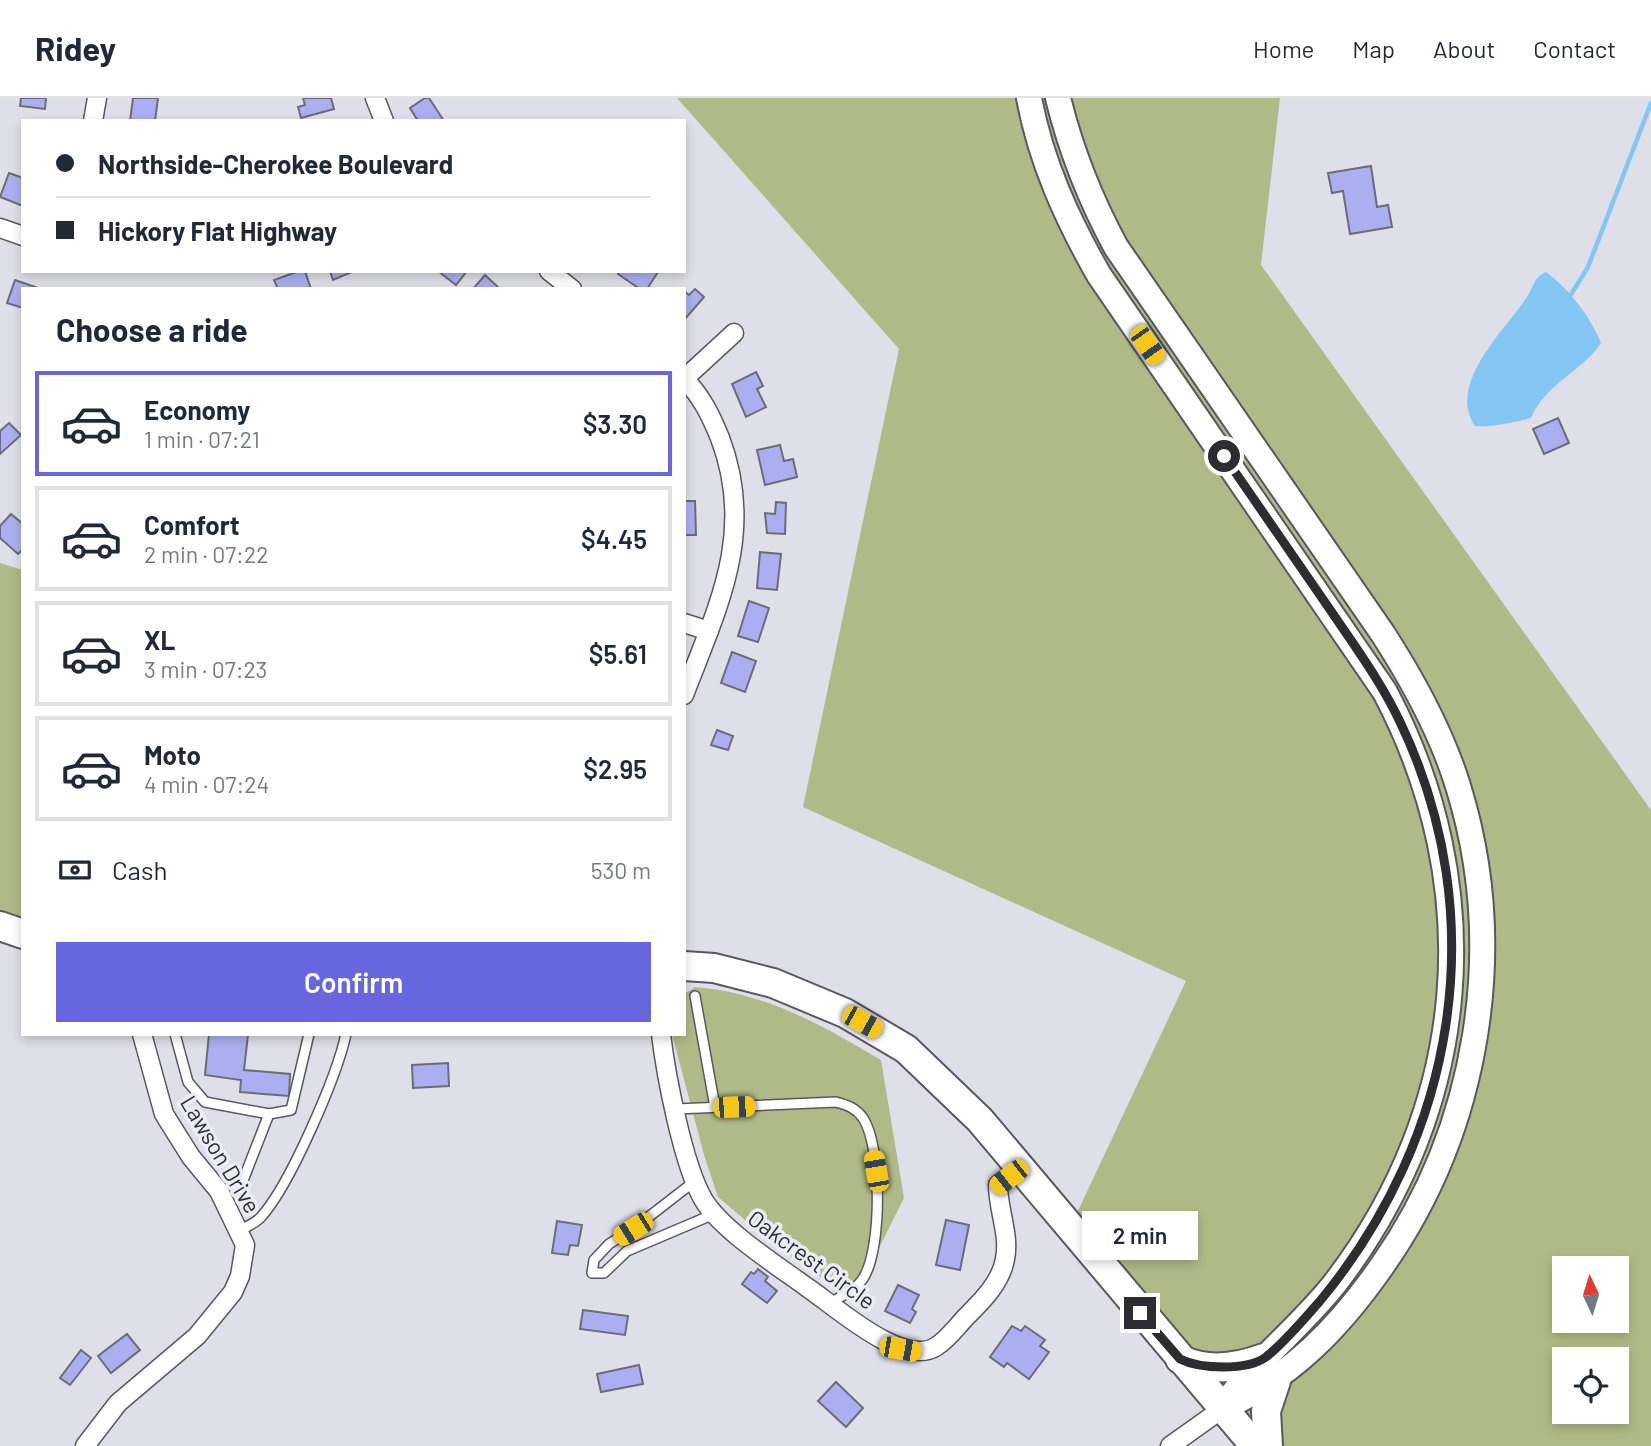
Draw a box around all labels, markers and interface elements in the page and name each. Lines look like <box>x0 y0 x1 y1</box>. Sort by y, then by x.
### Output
text: Ridey <box>35 28 116 68</box>
text: Home <box>1253 34 1314 63</box>
text: Map <box>1352 34 1395 63</box>
text: About <box>1433 34 1495 63</box>
text: Contact <box>1533 34 1616 63</box>
text: Northside-Cherokee Boulevard <box>98 148 453 179</box>
text: Hickory Flat Highway <box>98 215 337 246</box>
text: Choose a ride <box>56 310 248 348</box>
car <box>1127 322 1168 368</box>
icon: car <box>60 392 123 455</box>
text: Economy <box>144 394 250 425</box>
text: $3.30 <box>583 408 647 439</box>
text: 1 min · 07:21 <box>144 425 260 453</box>
route start <box>1208 440 1240 472</box>
icon: car <box>60 507 123 570</box>
text: Comfort <box>144 509 240 540</box>
text: $4.45 <box>581 523 647 554</box>
text: 2 min · 07:22 <box>144 540 269 568</box>
icon: car <box>60 622 123 685</box>
text: XL <box>144 624 175 655</box>
text: $5.61 <box>589 638 647 669</box>
text: 3 min · 07:23 <box>144 655 267 683</box>
icon: car <box>60 737 123 800</box>
text: Moto <box>144 739 201 770</box>
text: $2.95 <box>583 753 647 784</box>
text: 4 min · 07:24 <box>144 770 269 798</box>
icon: cash <box>56 851 94 889</box>
text: Cash <box>112 854 167 885</box>
text: 530 m <box>591 856 651 884</box>
button: Confirm <box>56 942 651 1022</box>
car <box>839 1003 886 1041</box>
street label: Lawson Drive <box>175 1090 267 1218</box>
car <box>713 1096 756 1118</box>
car <box>863 1148 890 1194</box>
car <box>986 1156 1033 1198</box>
street label: Oakcrest Circle <box>743 1203 881 1315</box>
car <box>610 1209 657 1249</box>
callout: 2 min <box>1082 1212 1198 1260</box>
text: 2 min <box>1113 1221 1167 1249</box>
north arrow <box>1552 1256 1629 1334</box>
map controls <box>1552 1256 1629 1424</box>
route end <box>1124 1297 1156 1329</box>
car <box>878 1335 923 1363</box>
button: locate <box>1552 1347 1629 1424</box>

